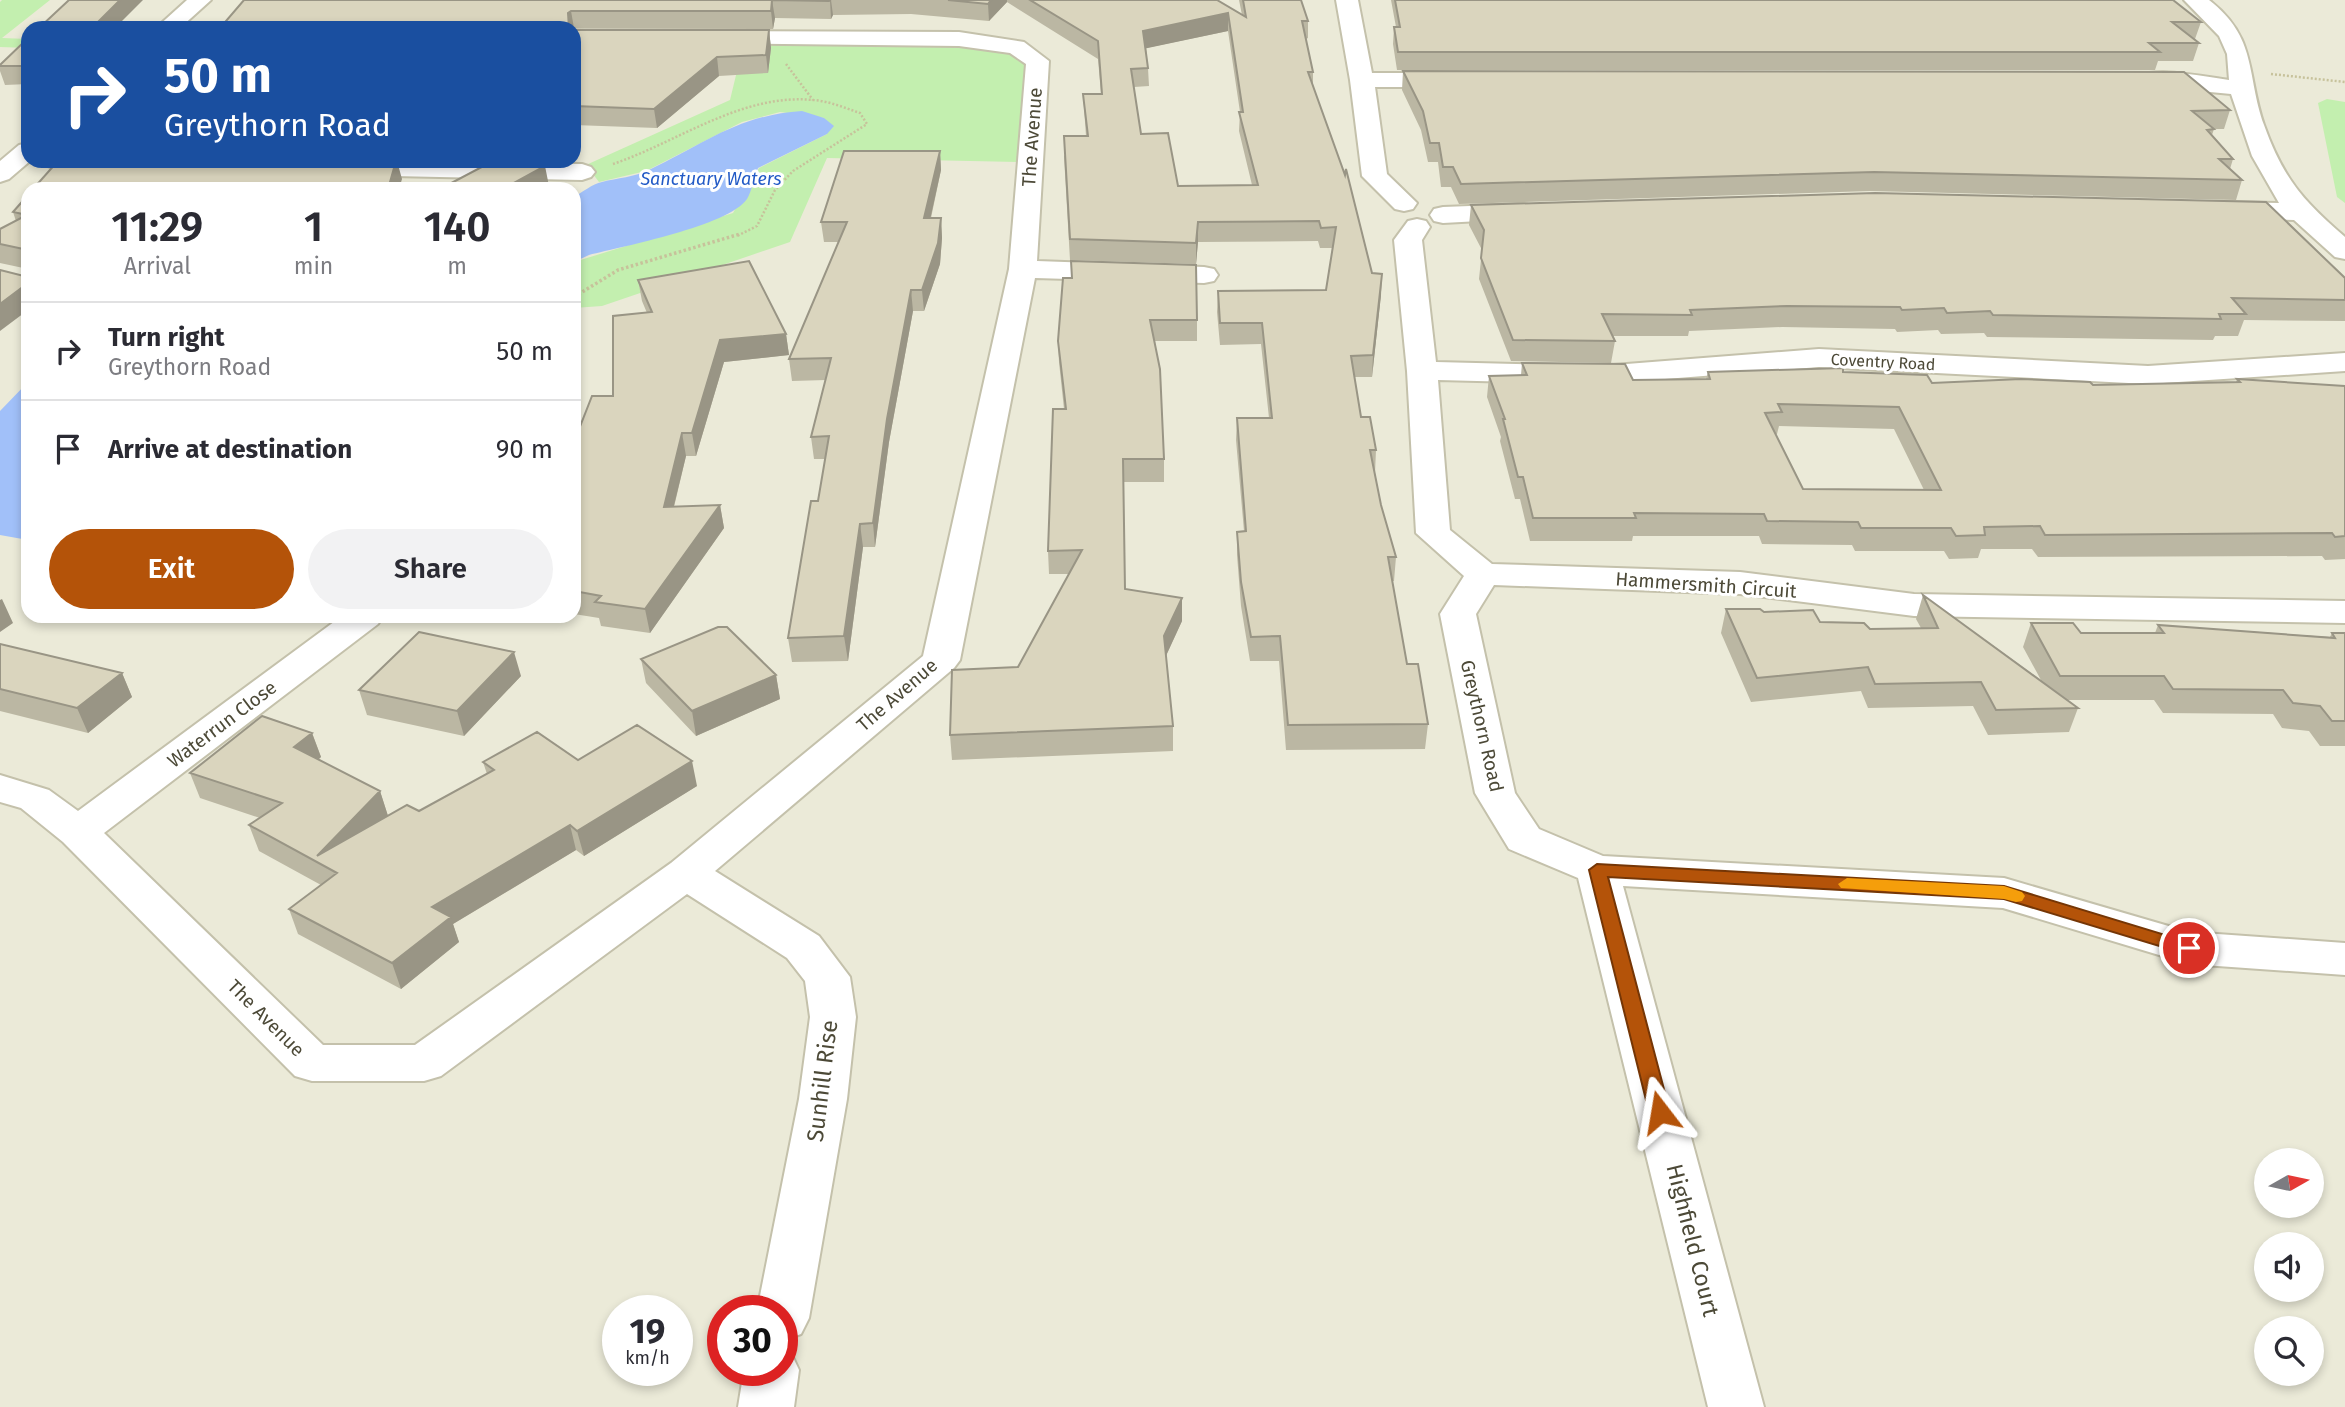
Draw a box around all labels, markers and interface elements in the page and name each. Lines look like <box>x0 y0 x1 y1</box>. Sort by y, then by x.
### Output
text: 50 m <box>164 46 272 105</box>
icon: right <box>49 49 140 140</box>
street label: The Avenue <box>1017 87 1047 187</box>
text: Greythorn Road <box>164 106 391 144</box>
water label: Sanctuary Waters <box>639 168 782 190</box>
text: 11:29 <box>111 202 203 252</box>
text: 1 <box>304 202 323 252</box>
text: 140 <box>424 202 491 252</box>
text: Arrival <box>124 252 191 280</box>
text: min <box>294 252 333 280</box>
text: m <box>447 252 467 280</box>
text: Turn right <box>108 322 225 353</box>
icon: right <box>49 332 87 370</box>
text: 50 m <box>496 336 553 367</box>
street label: Coventry Road <box>1830 350 1936 374</box>
text: Greythorn Road <box>108 353 271 381</box>
icon: arrive <box>49 430 87 468</box>
text: Arrive at destination <box>108 434 352 465</box>
text: 90 m <box>496 434 553 465</box>
button: Exit <box>49 529 294 609</box>
button: Share <box>308 529 553 609</box>
street label: Hammersmith Circuit <box>1615 567 1798 603</box>
street label: The Avenue <box>852 654 942 736</box>
street label: Greythorn Road <box>1456 658 1508 794</box>
street label: Waterrun Close <box>163 676 281 772</box>
pin <box>2159 918 2219 978</box>
icon: arrive <box>2170 929 2208 967</box>
street label: The Avenue <box>223 975 309 1061</box>
street label: Sunhill Rise <box>801 1018 843 1144</box>
position arrow <box>1623 1075 1697 1149</box>
north arrow <box>2254 1148 2324 1218</box>
map controls <box>2254 1148 2324 1386</box>
street label: Highfield Court <box>1661 1161 1726 1320</box>
button: sound <box>2254 1232 2324 1302</box>
speed limit sign: 30 <box>707 1295 798 1386</box>
text: 19 <box>630 1310 665 1352</box>
button: search <box>2254 1316 2324 1386</box>
text: km/h <box>625 1347 670 1369</box>

